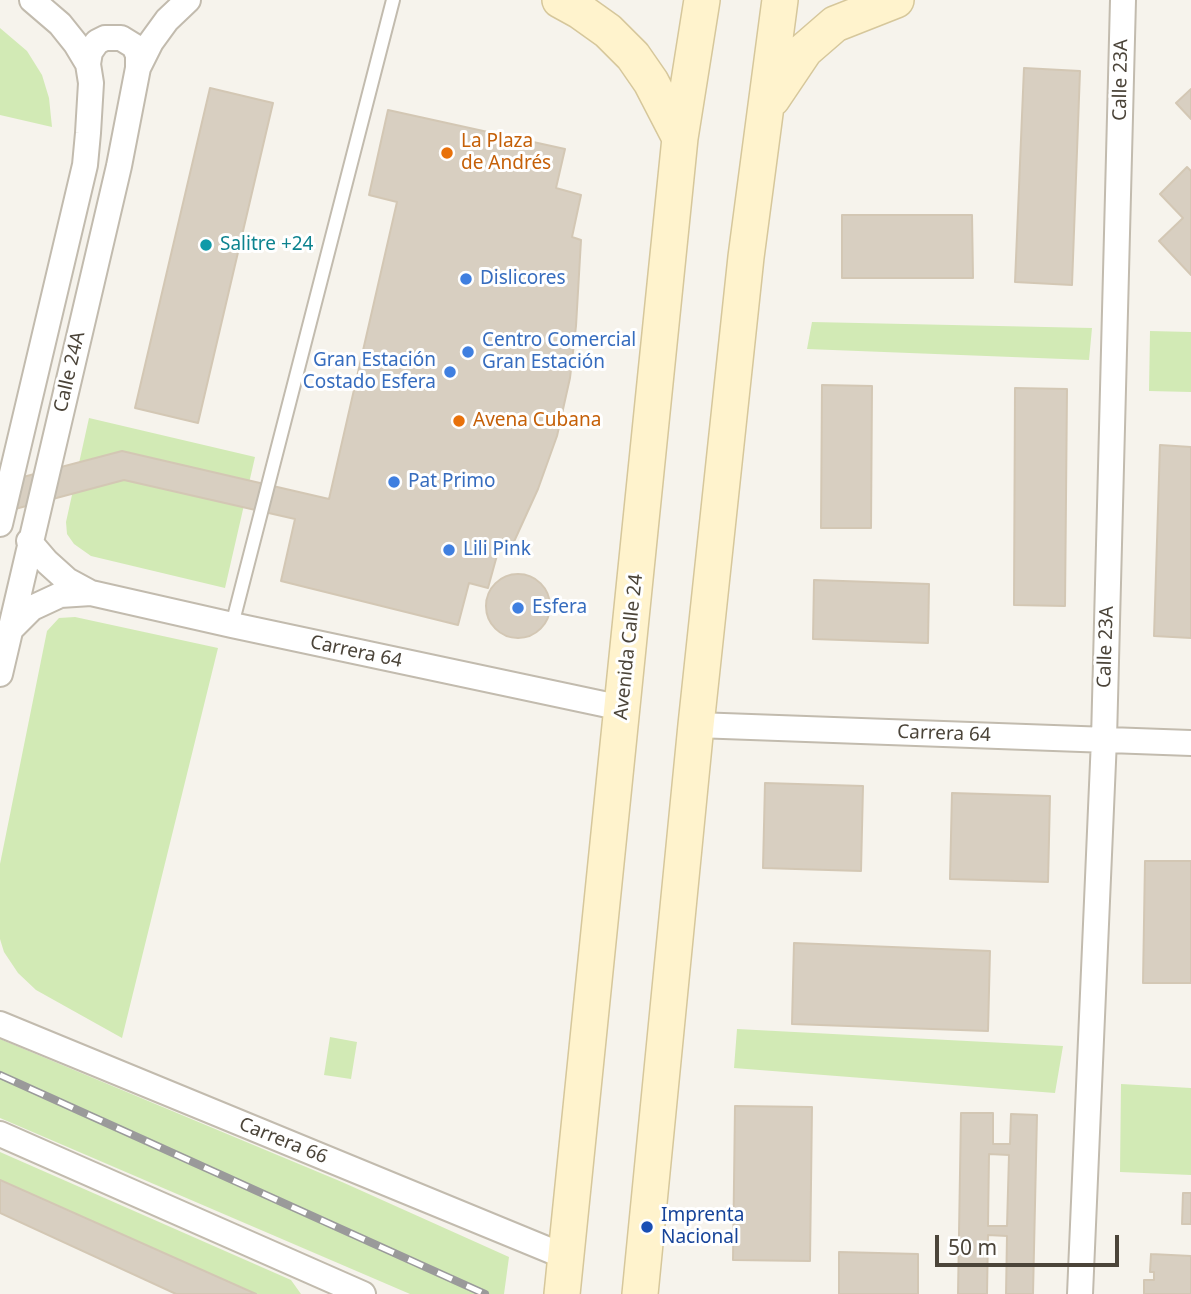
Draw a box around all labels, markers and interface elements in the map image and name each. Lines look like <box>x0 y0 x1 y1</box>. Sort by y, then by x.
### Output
street label: Calle 23A <box>1109 39 1133 121</box>
place label: La Plaza de Andrés <box>461 131 551 175</box>
marker: La Plaza de Andrés <box>439 145 455 161</box>
place label: Salitre +24 <box>220 234 313 256</box>
marker: Salitre +24 <box>198 237 214 253</box>
place label: Dislicores <box>480 268 566 290</box>
marker: Dislicores <box>458 271 474 287</box>
street label: Calle 24A <box>50 329 90 415</box>
place label: Centro Comercial Gran Estación <box>482 330 636 374</box>
marker: Centro Comercial Gran Estación <box>460 344 476 360</box>
place label: Gran Estación Costado Esfera <box>303 350 436 394</box>
marker: Gran Estación Costado Esfera <box>442 364 458 380</box>
place label: Avena Cubana <box>473 410 601 432</box>
marker: Avena Cubana <box>451 413 467 429</box>
place label: Pat Primo <box>408 471 495 493</box>
marker: Pat Primo <box>386 474 402 490</box>
place label: Lili Pink <box>463 539 531 561</box>
marker: Lili Pink <box>441 542 457 558</box>
street label: Avenida Calle 24 <box>610 573 648 721</box>
place label: Esfera <box>532 597 587 619</box>
marker: Esfera <box>510 600 526 616</box>
street label: Calle 23A <box>1093 606 1119 688</box>
street label: Carrera 64 <box>308 631 404 673</box>
street label: Carrera 64 <box>897 721 991 747</box>
street label: Carrera 66 <box>235 1113 331 1169</box>
place label: Imprenta Nacional <box>661 1205 744 1249</box>
marker: Imprenta Nacional <box>639 1219 655 1235</box>
scale bar <box>939 1220 1123 1264</box>
text: 50 m <box>948 1233 997 1261</box>

